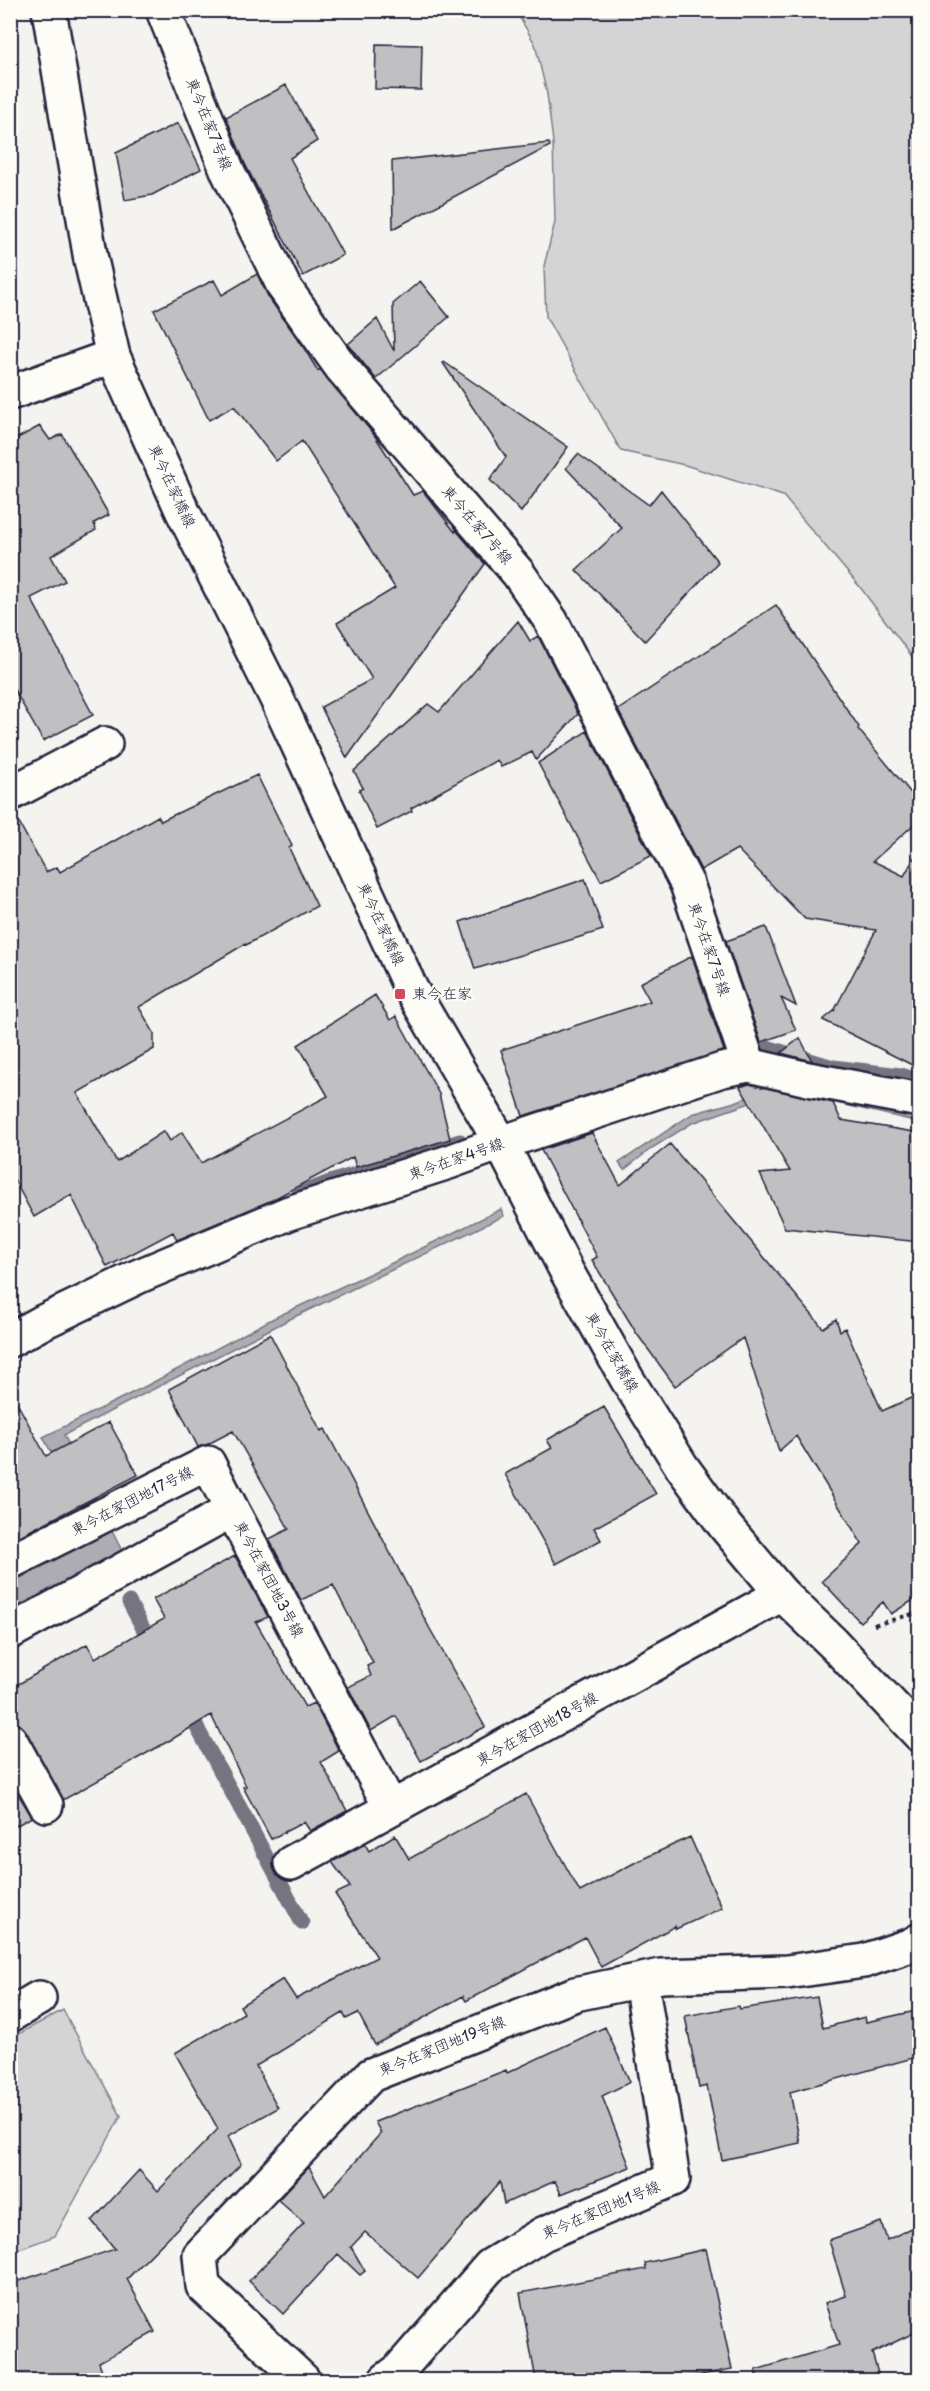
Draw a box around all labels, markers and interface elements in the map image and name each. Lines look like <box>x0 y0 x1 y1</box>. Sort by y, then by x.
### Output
street label: 東今在家7号線 <box>181 73 240 173</box>
street label: 東今在家橋線 <box>144 440 203 531</box>
street label: 東今在家7号線 <box>437 479 519 569</box>
street label: 東今在家橋線 <box>353 878 412 969</box>
street label: 東今在家7号線 <box>684 898 737 999</box>
place label: 東今在家 <box>412 981 472 1004</box>
marker: 東今在家 <box>393 987 407 1001</box>
street label: 東今在家4号線 <box>405 1130 506 1185</box>
street label: 東今在家橋線 <box>581 1307 646 1396</box>
street label: 東今在家団地17号線 <box>66 1459 197 1540</box>
street label: 東今在家団地3号線 <box>230 1516 311 1641</box>
street label: 東今在家団地18号線 <box>471 1685 601 1771</box>
street label: 東今在家団地19号線 <box>374 2009 509 2081</box>
street label: 東今在家団地1号線 <box>538 2173 663 2244</box>

